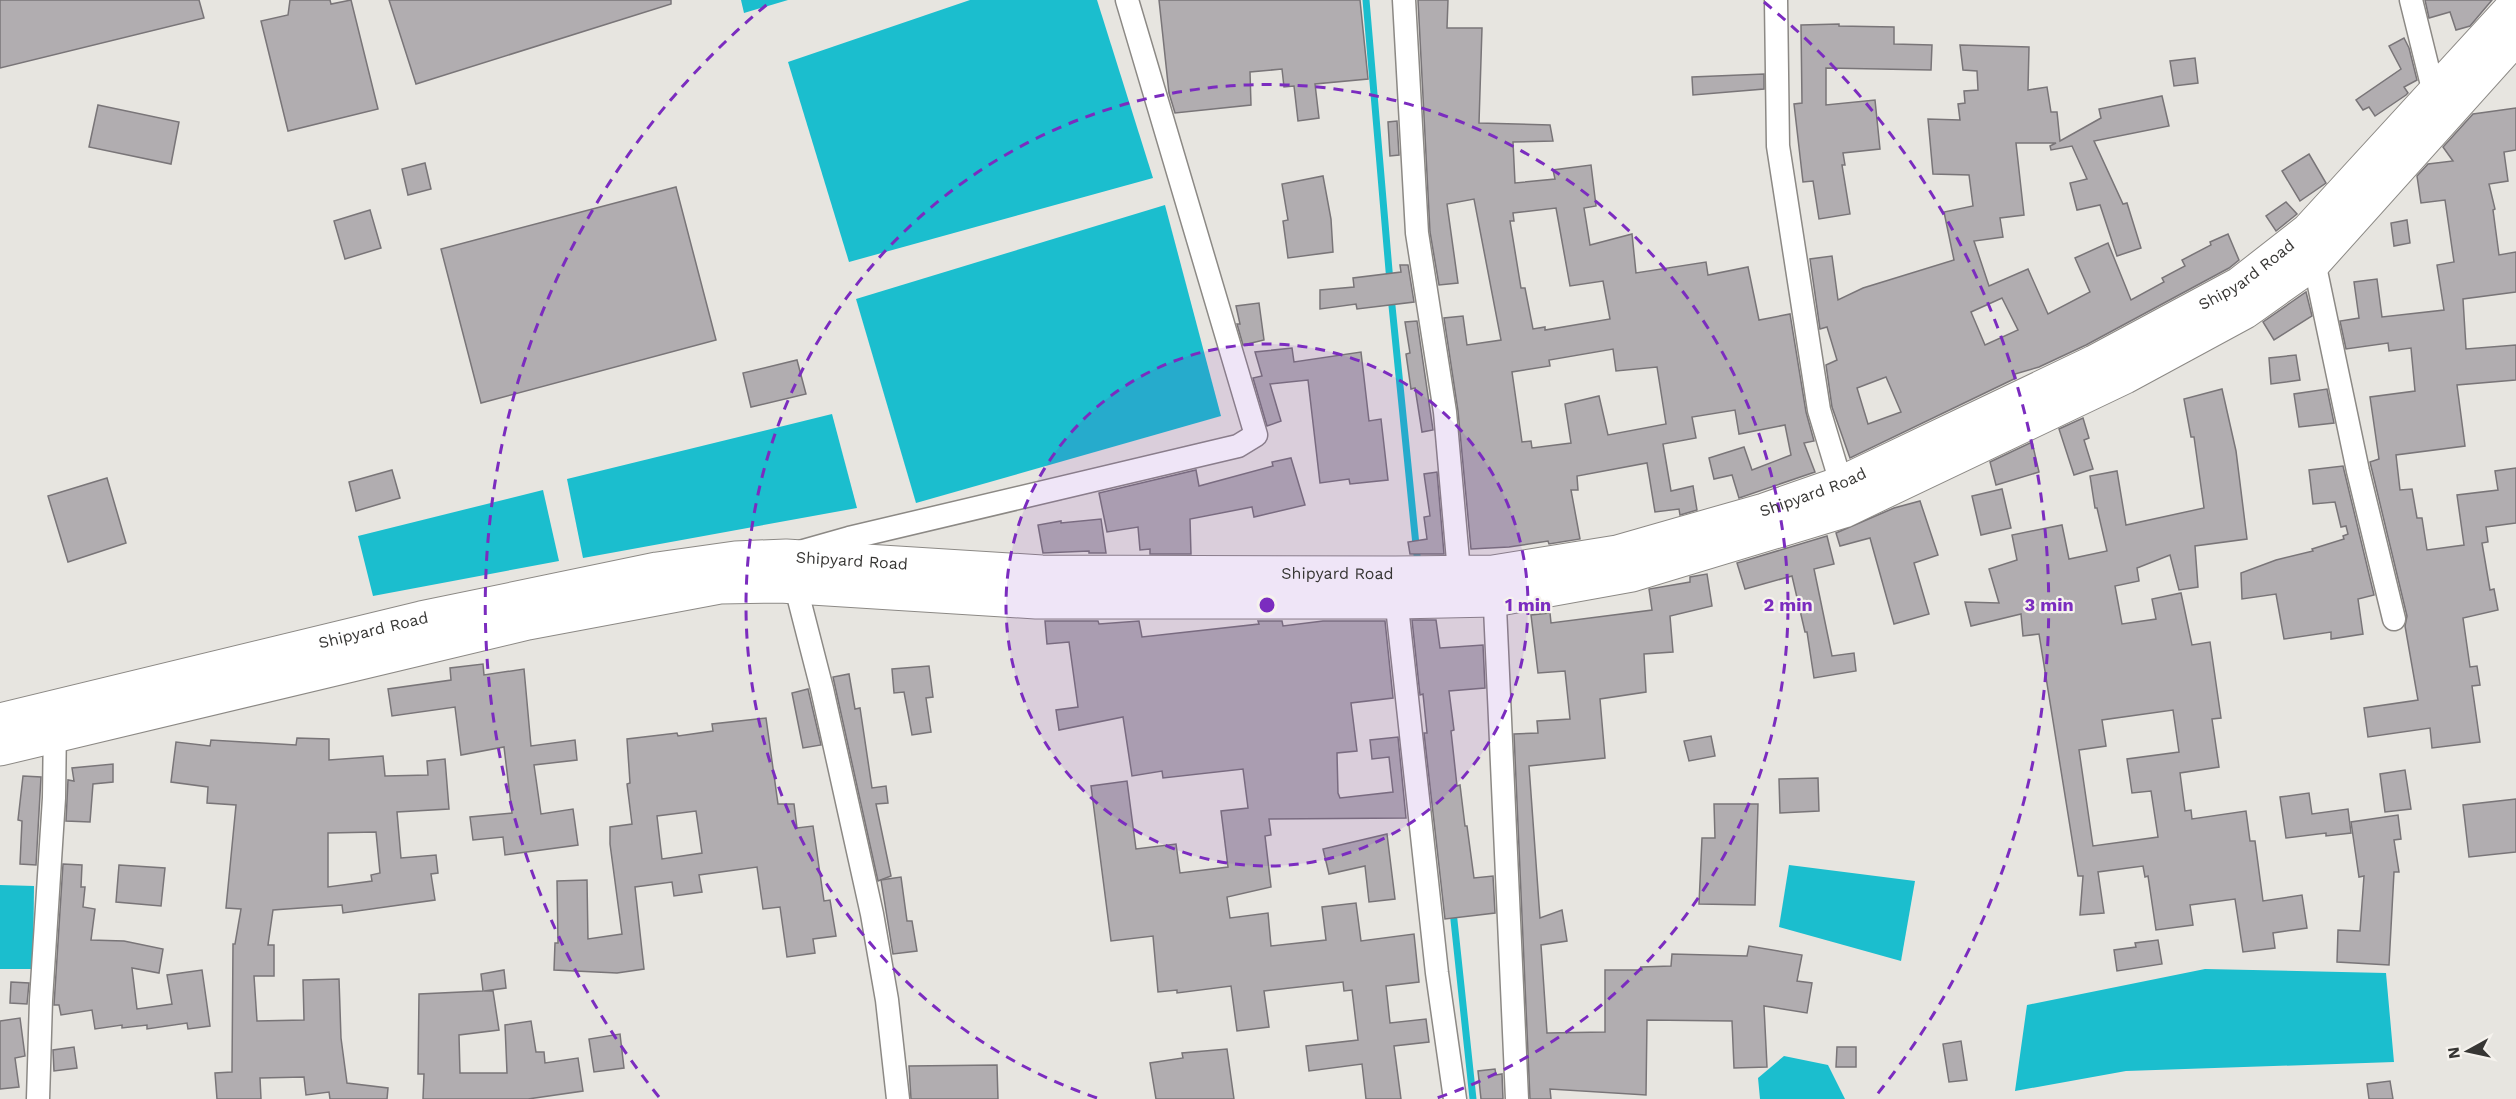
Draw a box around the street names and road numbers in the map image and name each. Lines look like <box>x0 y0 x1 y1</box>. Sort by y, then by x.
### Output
street label: Shipyard Road <box>2195 235 2298 314</box>
street label: Shipyard Road <box>1757 463 1869 521</box>
street label: Shipyard Road <box>795 548 908 574</box>
street label: Shipyard Road <box>1281 564 1394 583</box>
street label: Shipyard Road <box>317 608 430 653</box>

